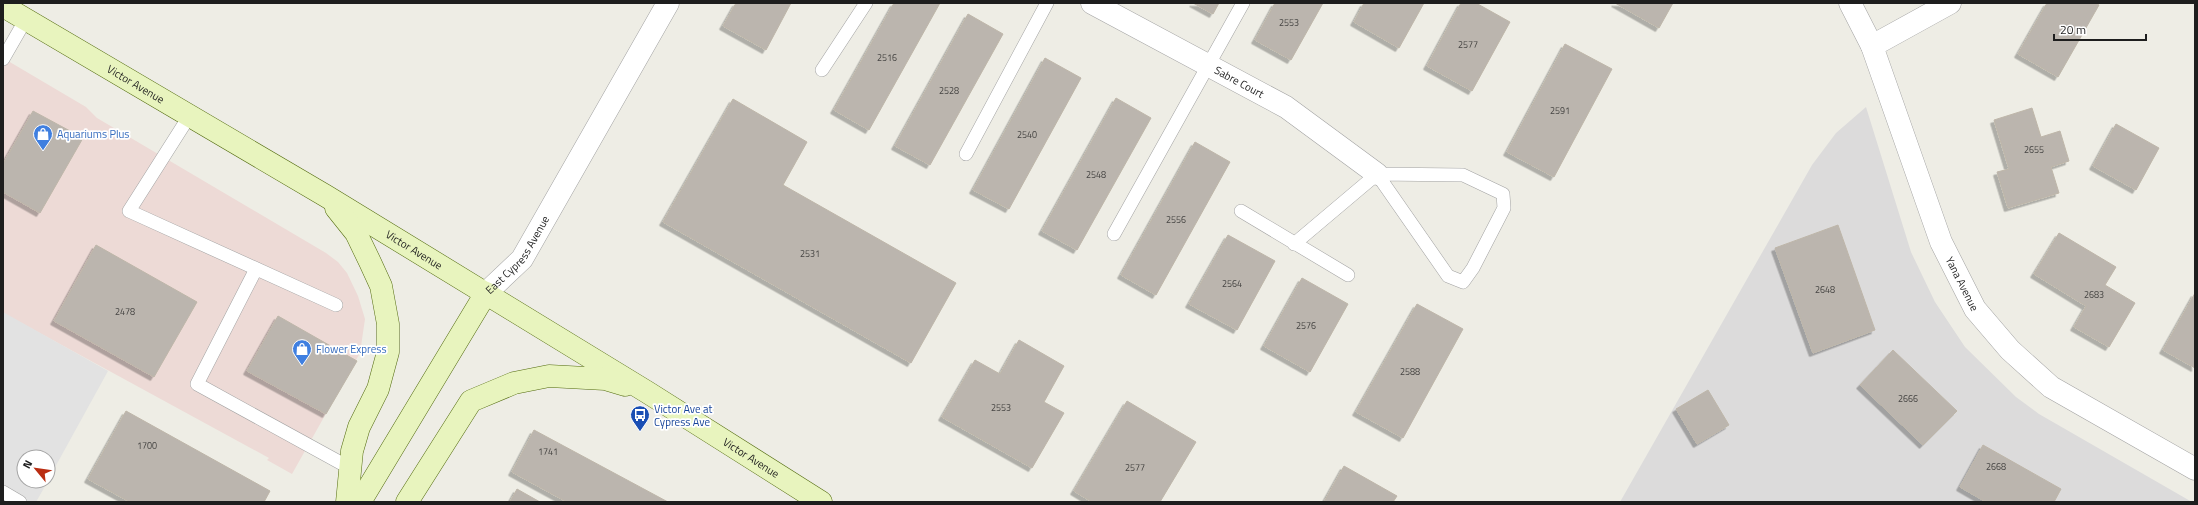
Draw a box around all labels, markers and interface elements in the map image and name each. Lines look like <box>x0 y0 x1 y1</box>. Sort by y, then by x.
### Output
house number: 2553 <box>1279 16 1299 29</box>
scale bar <box>2054 16 2146 42</box>
text: 20 m <box>2060 20 2086 39</box>
house number: 2577 <box>1458 38 1478 51</box>
house number: 2516 <box>877 51 897 64</box>
street label: Victor Avenue <box>104 61 168 107</box>
street label: Sabre Court <box>1212 62 1267 102</box>
house number: 2528 <box>939 84 959 97</box>
house number: 2591 <box>1550 104 1570 117</box>
shop icon: Aquariums Plus <box>32 123 54 151</box>
place label: Aquariums Plus <box>57 126 129 142</box>
house number: 2540 <box>1017 128 1037 141</box>
house number: 2655 <box>2024 143 2044 156</box>
house number: 2548 <box>1086 168 1106 181</box>
street label: East Cypress Avenue <box>482 212 553 298</box>
house number: 2556 <box>1166 213 1186 226</box>
street label: Victor Avenue <box>383 226 446 274</box>
house number: 2531 <box>800 247 820 260</box>
street label: Yana Avenue <box>1942 254 1983 314</box>
house number: 2564 <box>1222 277 1242 290</box>
house number: 2648 <box>1815 283 1835 296</box>
house number: 2683 <box>2084 288 2104 301</box>
house number: 2478 <box>115 305 135 318</box>
house number: 2576 <box>1296 319 1316 332</box>
shop icon: Flower Express <box>291 338 313 366</box>
place label: Flower Express <box>316 341 387 357</box>
house number: 2588 <box>1400 365 1420 378</box>
house number: 2666 <box>1898 392 1918 405</box>
place label: Victor Ave at Cypress Ave <box>654 401 713 430</box>
house number: 2553 <box>991 401 1011 414</box>
bus stop icon: Victor Ave at Cypress Ave <box>629 404 651 432</box>
street label: Victor Avenue <box>720 434 783 482</box>
house number: 1700 <box>137 439 157 452</box>
house number: 1741 <box>538 445 558 458</box>
north arrow <box>16 449 56 489</box>
text: N <box>18 457 36 471</box>
house number: 2668 <box>1986 460 2006 473</box>
house number: 2577 <box>1125 461 1145 474</box>

